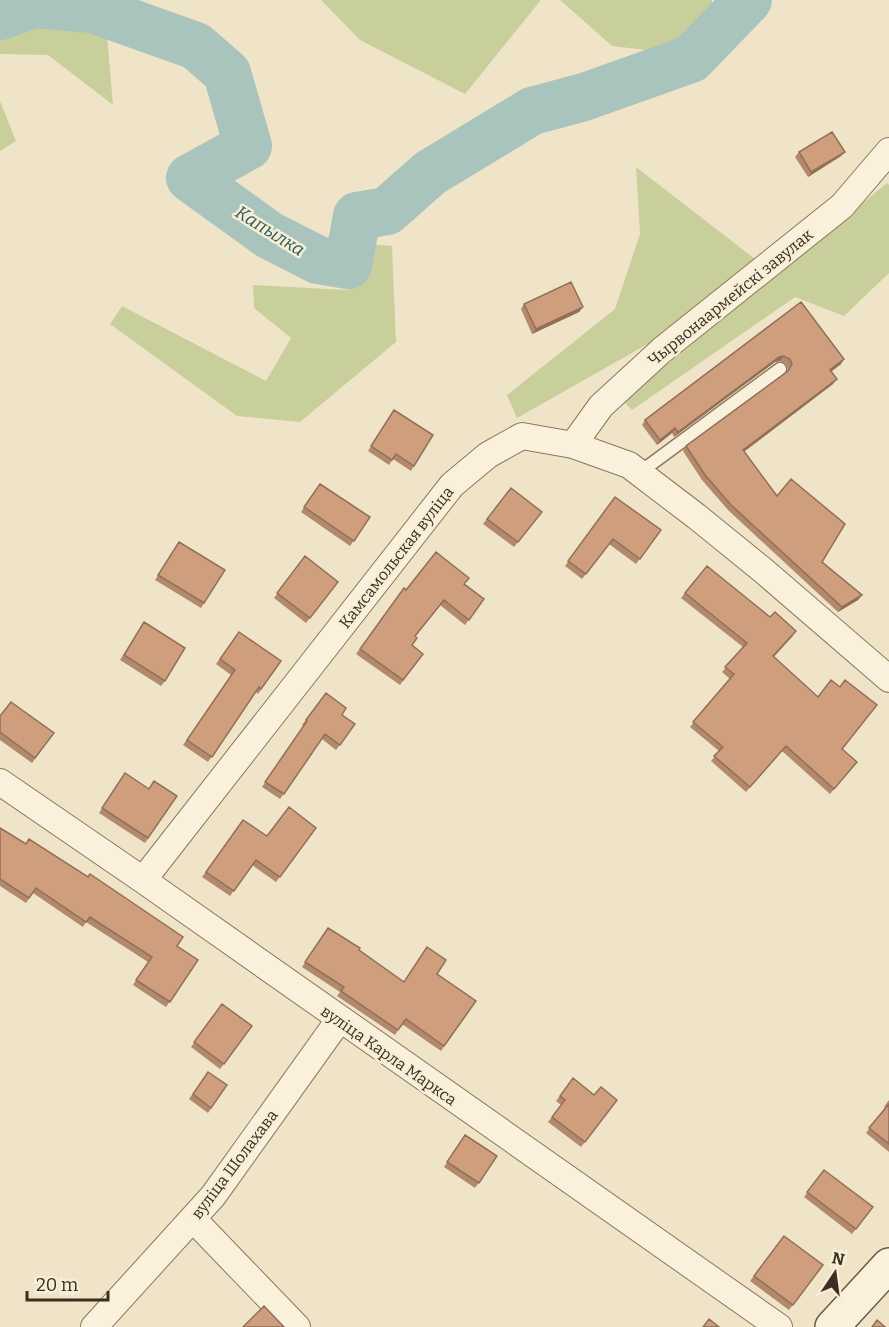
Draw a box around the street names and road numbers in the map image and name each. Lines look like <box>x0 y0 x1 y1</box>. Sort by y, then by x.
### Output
street label: Чырвонаармейскі завулак <box>644 225 817 370</box>
street label: Камсамольская вуліца <box>335 482 458 632</box>
street label: вуліца Карла Маркса <box>317 1001 460 1110</box>
street label: вуліца Шолахава <box>187 1106 282 1223</box>

